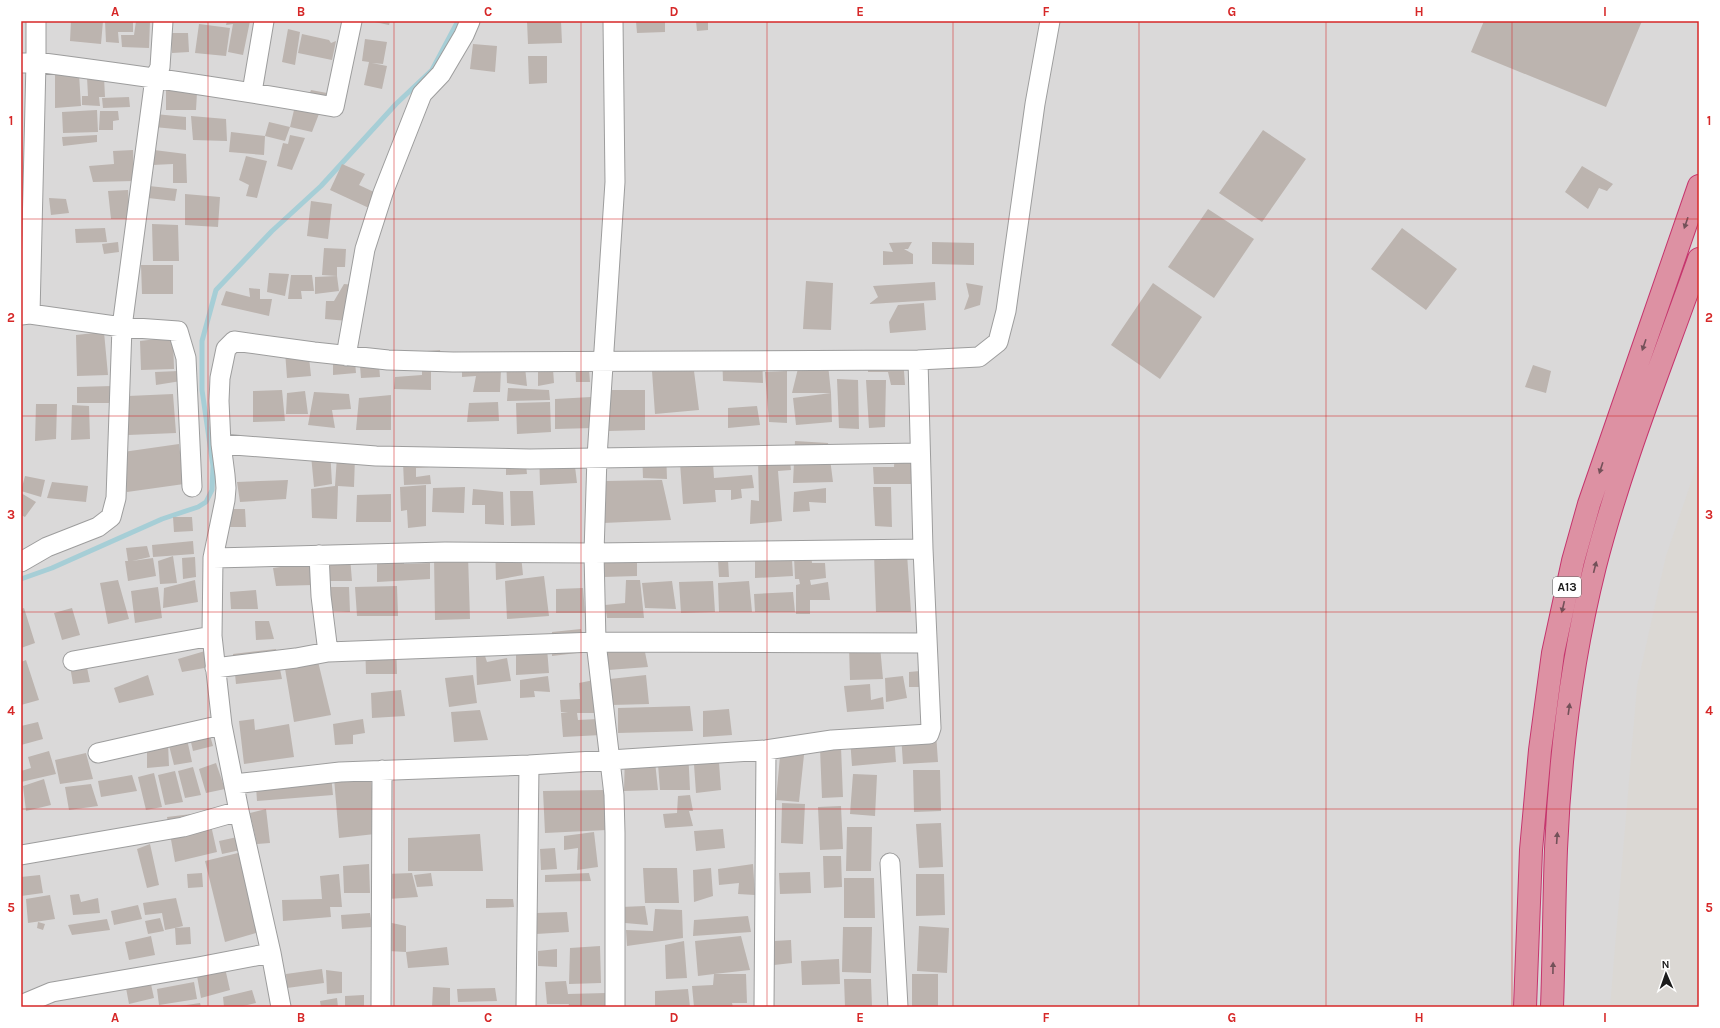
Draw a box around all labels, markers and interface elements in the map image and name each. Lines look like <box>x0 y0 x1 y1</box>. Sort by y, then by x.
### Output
text: A <box>111 4 119 19</box>
text: B <box>297 4 305 19</box>
text: C <box>484 4 492 19</box>
text: D <box>670 4 679 19</box>
text: E <box>856 4 864 19</box>
text: F <box>1042 4 1050 19</box>
text: G <box>1228 4 1236 19</box>
text: H <box>1414 4 1424 19</box>
text: I <box>1603 4 1607 19</box>
text: 1 <box>9 113 13 128</box>
text: 1 <box>1707 113 1711 128</box>
one-way arrow <box>1683 217 1689 229</box>
text: 2 <box>7 310 15 325</box>
text: 2 <box>1705 310 1713 325</box>
one-way arrow <box>1640 340 1646 352</box>
one-way arrow <box>1598 463 1604 475</box>
text: 3 <box>7 507 15 522</box>
text: 3 <box>1705 507 1713 522</box>
one-way arrow <box>1593 561 1599 573</box>
road number: A13 <box>1553 577 1581 597</box>
one-way arrow <box>1560 601 1566 613</box>
text: 4 <box>7 703 15 718</box>
one-way arrow <box>1566 703 1572 715</box>
text: 4 <box>1705 703 1713 718</box>
one-way arrow <box>1553 832 1560 844</box>
text: 5 <box>7 900 15 915</box>
text: 5 <box>1705 900 1713 915</box>
north arrow <box>1646 954 1686 994</box>
text: N <box>1661 958 1670 971</box>
one-way arrow <box>1550 961 1556 974</box>
text: A <box>111 1010 119 1025</box>
text: B <box>297 1010 305 1025</box>
text: C <box>484 1010 492 1025</box>
text: D <box>670 1010 679 1025</box>
text: E <box>856 1010 864 1025</box>
text: F <box>1042 1010 1050 1025</box>
text: G <box>1228 1010 1236 1025</box>
text: H <box>1414 1010 1424 1025</box>
text: I <box>1603 1010 1607 1025</box>

